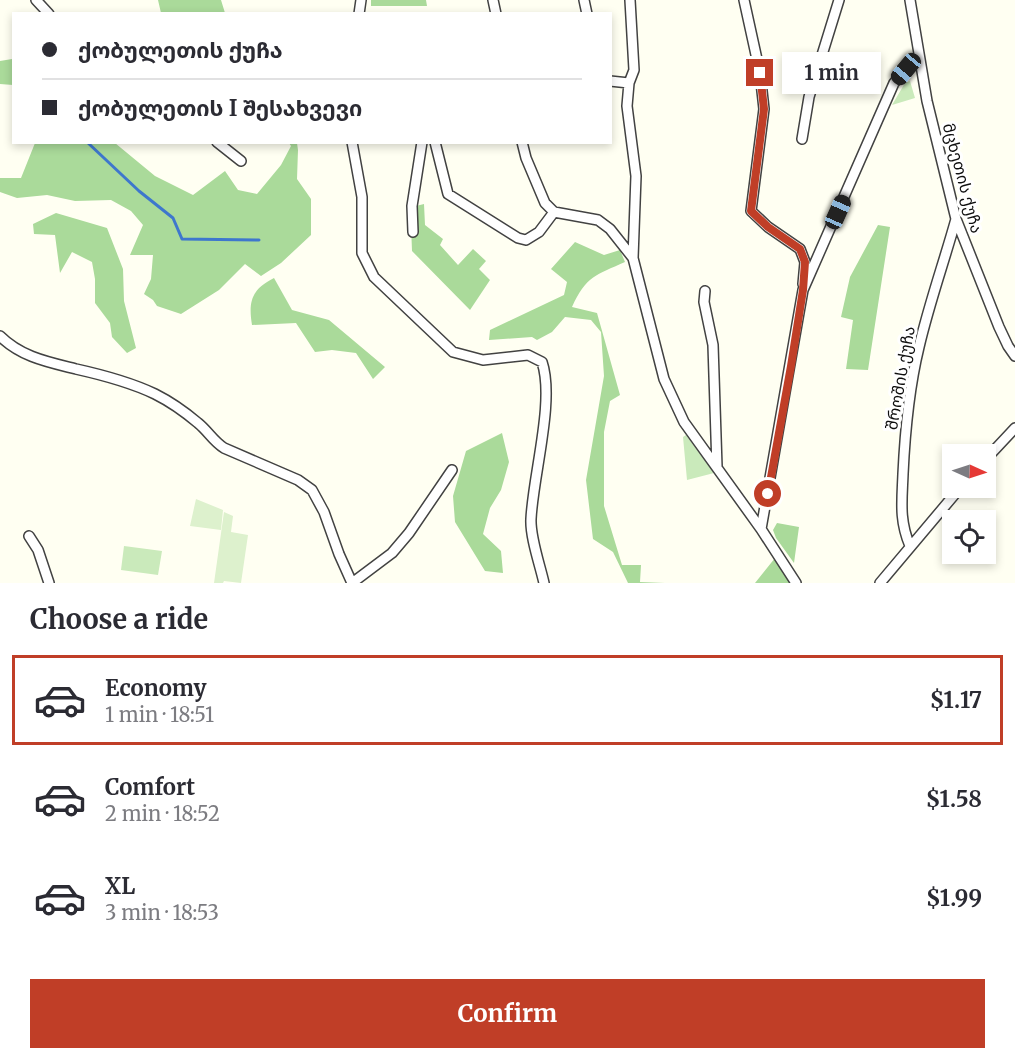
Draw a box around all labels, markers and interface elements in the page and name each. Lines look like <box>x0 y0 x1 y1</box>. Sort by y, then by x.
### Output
text: ქობულეთის ქუჩა <box>78 36 283 64</box>
car <box>888 49 924 89</box>
callout: 1 min <box>781 52 880 94</box>
route end <box>746 59 773 86</box>
text: 1 min <box>804 60 859 85</box>
text: ქობულეთის I შესახვევი <box>78 94 362 122</box>
street label: მცხეთის ქუჩა <box>939 121 987 235</box>
car <box>822 192 854 232</box>
street label: შროშის ქუჩა <box>881 325 919 431</box>
north arrow <box>942 444 996 498</box>
map controls <box>942 444 996 564</box>
route start <box>754 480 781 507</box>
button: locate <box>942 510 996 564</box>
text: Choose a ride <box>30 602 208 636</box>
icon: car <box>33 673 87 727</box>
text: Economy <box>105 674 206 702</box>
text: $1.17 <box>930 686 982 714</box>
text: 1 min · 18:51 <box>105 702 214 727</box>
icon: car <box>33 772 87 826</box>
text: Comfort <box>105 773 195 801</box>
text: $1.58 <box>926 785 982 813</box>
text: 2 min · 18:52 <box>105 801 220 826</box>
icon: car <box>33 871 87 925</box>
text: XL <box>105 872 135 900</box>
text: $1.99 <box>926 884 982 912</box>
text: 3 min · 18:53 <box>105 900 219 925</box>
button: Confirm <box>30 979 985 1048</box>

